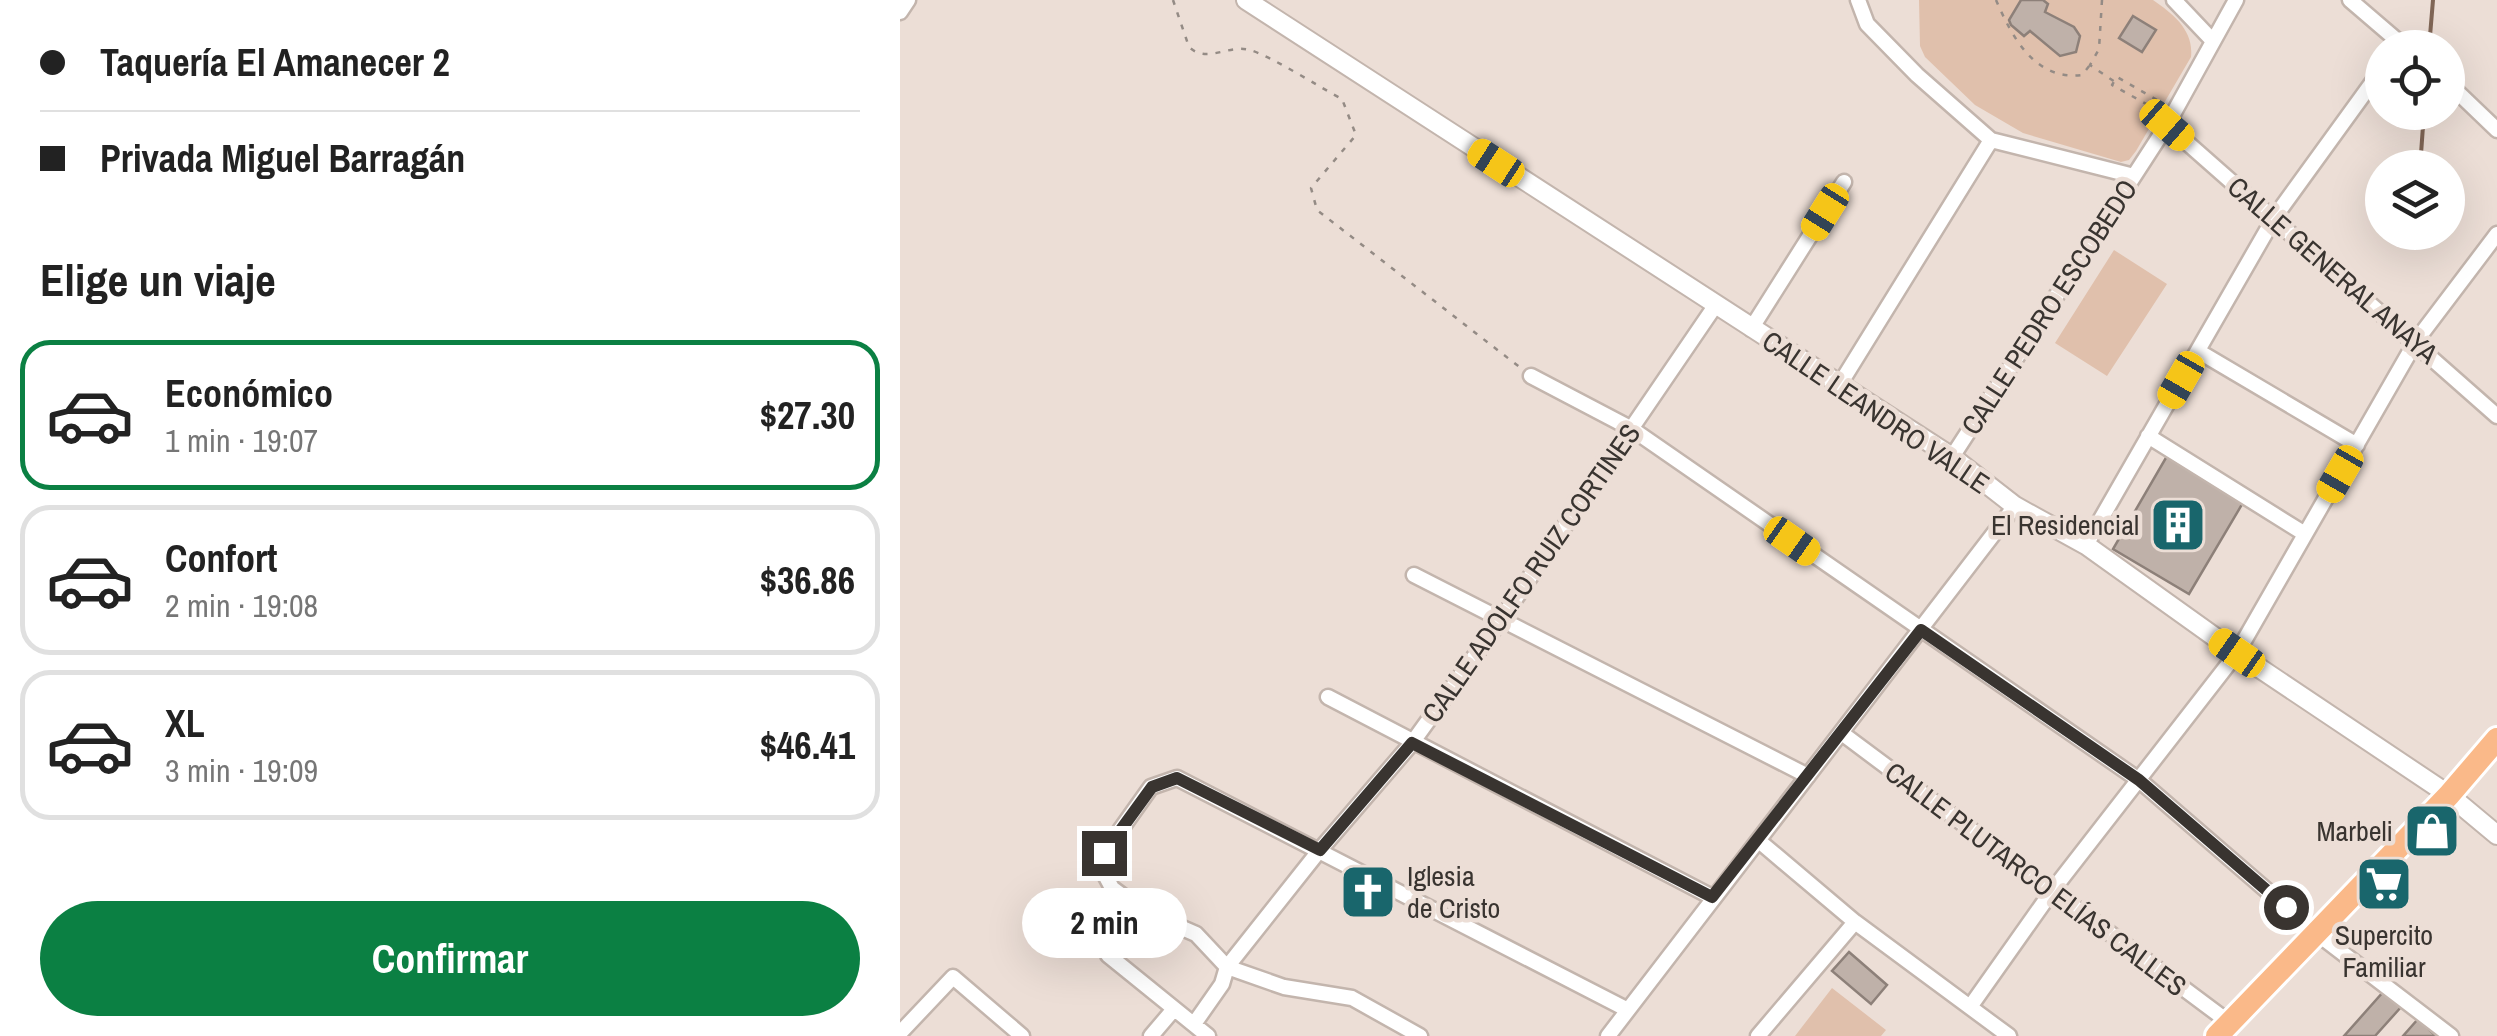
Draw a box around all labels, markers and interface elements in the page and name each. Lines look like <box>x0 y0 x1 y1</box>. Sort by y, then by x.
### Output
map controls <box>2365 30 2465 250</box>
button: locate <box>2365 30 2465 130</box>
text: Taquería El Amanecer 2 <box>100 37 450 88</box>
car <box>2135 94 2199 156</box>
text: Privada Miguel Barragán <box>100 133 465 184</box>
car <box>1463 134 1529 192</box>
button: layers <box>2365 150 2465 250</box>
street label: CALLE GENERAL ANAYA <box>2220 168 2447 373</box>
street label: CALLE PEDRO ESCOBEDO <box>1952 172 2146 442</box>
car <box>1796 179 1854 245</box>
text: Elige un viaje <box>40 249 276 310</box>
street label: CALLE LEANDRO VALLE <box>1755 322 1997 502</box>
car <box>2153 347 2209 413</box>
text: Económico <box>165 368 333 419</box>
icon: car <box>45 370 135 460</box>
text: $27.30 <box>760 390 855 441</box>
street label: CALLE ADOLFO RUIZ CORTINES <box>1413 416 1649 730</box>
text: 1 min · 19:07 <box>165 419 318 462</box>
car <box>2312 441 2368 507</box>
building icon: El Residencial <box>2148 495 2208 555</box>
place label: El Residencial <box>1991 506 2139 544</box>
car <box>1759 512 1825 570</box>
text: Confort <box>165 533 277 584</box>
icon: car <box>45 535 135 625</box>
text: $36.86 <box>760 555 855 606</box>
text: 2 min · 19:08 <box>165 584 318 627</box>
car <box>2204 624 2270 682</box>
text: XL <box>165 698 205 749</box>
icon: car <box>45 700 135 790</box>
text: $46.41 <box>760 720 855 771</box>
text: 3 min · 19:09 <box>165 749 318 792</box>
street label: CALLE PLUTARCO ELÍAS CALLES <box>1877 753 2195 1005</box>
shop icon: Marbeli <box>2402 801 2462 861</box>
place label: Marbeli <box>2316 812 2393 850</box>
route end <box>1082 831 1127 876</box>
supermarket icon: Supercito Familiar <box>2354 854 2414 914</box>
place label: Iglesia de Cristo <box>1407 857 1500 927</box>
church icon: Iglesia de Cristo <box>1338 862 1398 922</box>
route start <box>2264 885 2309 930</box>
callout: 2 min <box>1021 888 1186 958</box>
button: Confirmar <box>40 901 860 1016</box>
text: 2 min <box>1070 901 1139 944</box>
place label: Supercito Familiar <box>2335 916 2433 986</box>

